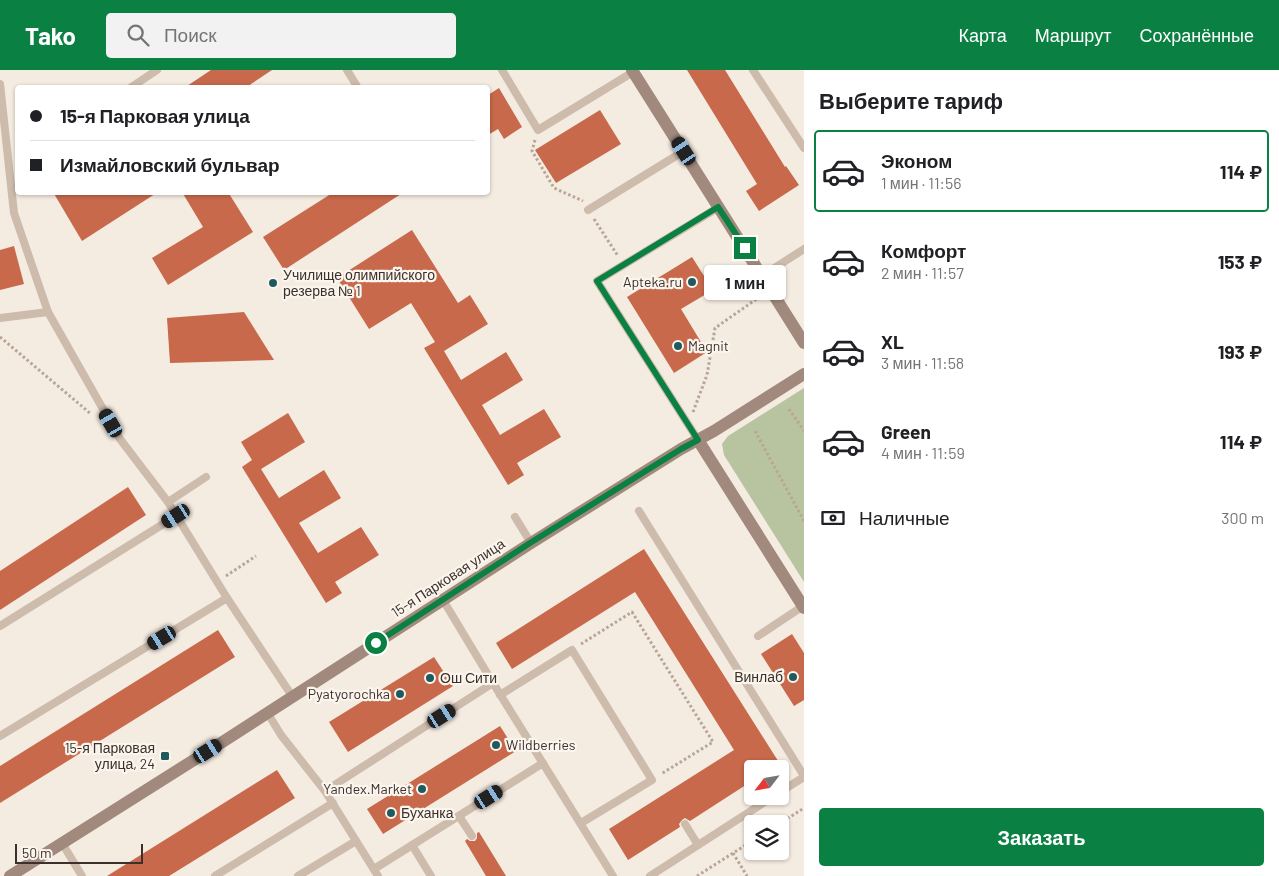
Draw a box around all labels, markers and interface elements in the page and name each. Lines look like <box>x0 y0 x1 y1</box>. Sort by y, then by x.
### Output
search box <box>106 13 456 58</box>
text: Tako <box>25 21 76 50</box>
icon: search <box>124 21 152 49</box>
text: Поиск <box>164 23 217 46</box>
text: Карта <box>959 24 1007 46</box>
text: Маршрут <box>1035 24 1111 46</box>
text: Сохранённые <box>1139 24 1254 46</box>
text: Выберите тариф <box>819 87 1003 113</box>
text: 15-я Парковая улица <box>60 104 250 127</box>
car <box>669 134 698 168</box>
icon: car <box>821 149 866 194</box>
text: Эконом <box>881 149 952 172</box>
text: Измайловский бульвар <box>60 153 280 176</box>
text: 114 ₽ <box>1220 160 1262 183</box>
text: 1 мин · 11:56 <box>881 173 961 192</box>
route end <box>734 237 756 259</box>
icon: car <box>821 239 866 284</box>
text: Комфорт <box>881 239 966 262</box>
text: 153 ₽ <box>1218 250 1262 273</box>
text: 2 мин · 11:57 <box>881 263 964 282</box>
place label: Училище олимпийского резерва № 1 <box>283 266 435 299</box>
callout: 1 мин <box>704 266 786 300</box>
place label: Apteka.ru <box>623 273 682 290</box>
text: 1 мин <box>725 273 765 292</box>
marker: Apteka.ru <box>686 276 698 288</box>
marker: Училище олимпийского резерва № 1 <box>267 277 279 289</box>
icon: car <box>821 329 866 374</box>
text: XL <box>881 330 904 353</box>
place label: Magnit <box>688 337 729 354</box>
marker: Magnit <box>672 340 684 352</box>
text: 193 ₽ <box>1218 340 1262 363</box>
text: 3 мин · 11:58 <box>881 353 964 372</box>
car <box>97 406 124 440</box>
icon: car <box>821 419 866 464</box>
text: Green <box>881 420 931 443</box>
text: 114 ₽ <box>1220 430 1262 453</box>
text: 4 мин · 11:59 <box>881 443 965 462</box>
car <box>159 502 192 530</box>
icon: cash <box>819 504 847 532</box>
text: Наличные <box>859 506 950 529</box>
text: 300 m <box>1221 508 1264 527</box>
street label: 15-я Парковая улица <box>388 534 508 621</box>
car <box>145 624 178 652</box>
route start <box>365 632 387 654</box>
place label: Винлаб <box>734 668 783 685</box>
place label: Ош Сити <box>440 669 497 686</box>
marker: Винлаб <box>787 671 799 683</box>
marker: Ош Сити <box>424 672 436 684</box>
place label: Pyatyorochka <box>308 685 390 702</box>
marker: Pyatyorochka <box>394 688 406 700</box>
car <box>425 702 458 730</box>
place label: Wildberries <box>506 736 576 753</box>
car <box>191 737 224 765</box>
place label: 15-я Парковая улица, 24 <box>65 739 155 772</box>
marker: Wildberries <box>490 739 502 751</box>
marker: 15-я Парковая улица, 24 <box>159 750 171 762</box>
north arrow <box>744 760 789 805</box>
map controls <box>744 760 789 860</box>
place label: Yandex.Market <box>323 780 412 797</box>
marker: Yandex.Market <box>416 783 428 795</box>
car <box>472 783 505 811</box>
place label: Буханка <box>401 804 454 821</box>
marker: Буханка <box>385 807 397 819</box>
button: Заказать <box>819 808 1264 866</box>
button: layers <box>744 815 789 860</box>
scale bar <box>15 841 142 864</box>
text: 50 m <box>22 844 51 861</box>

